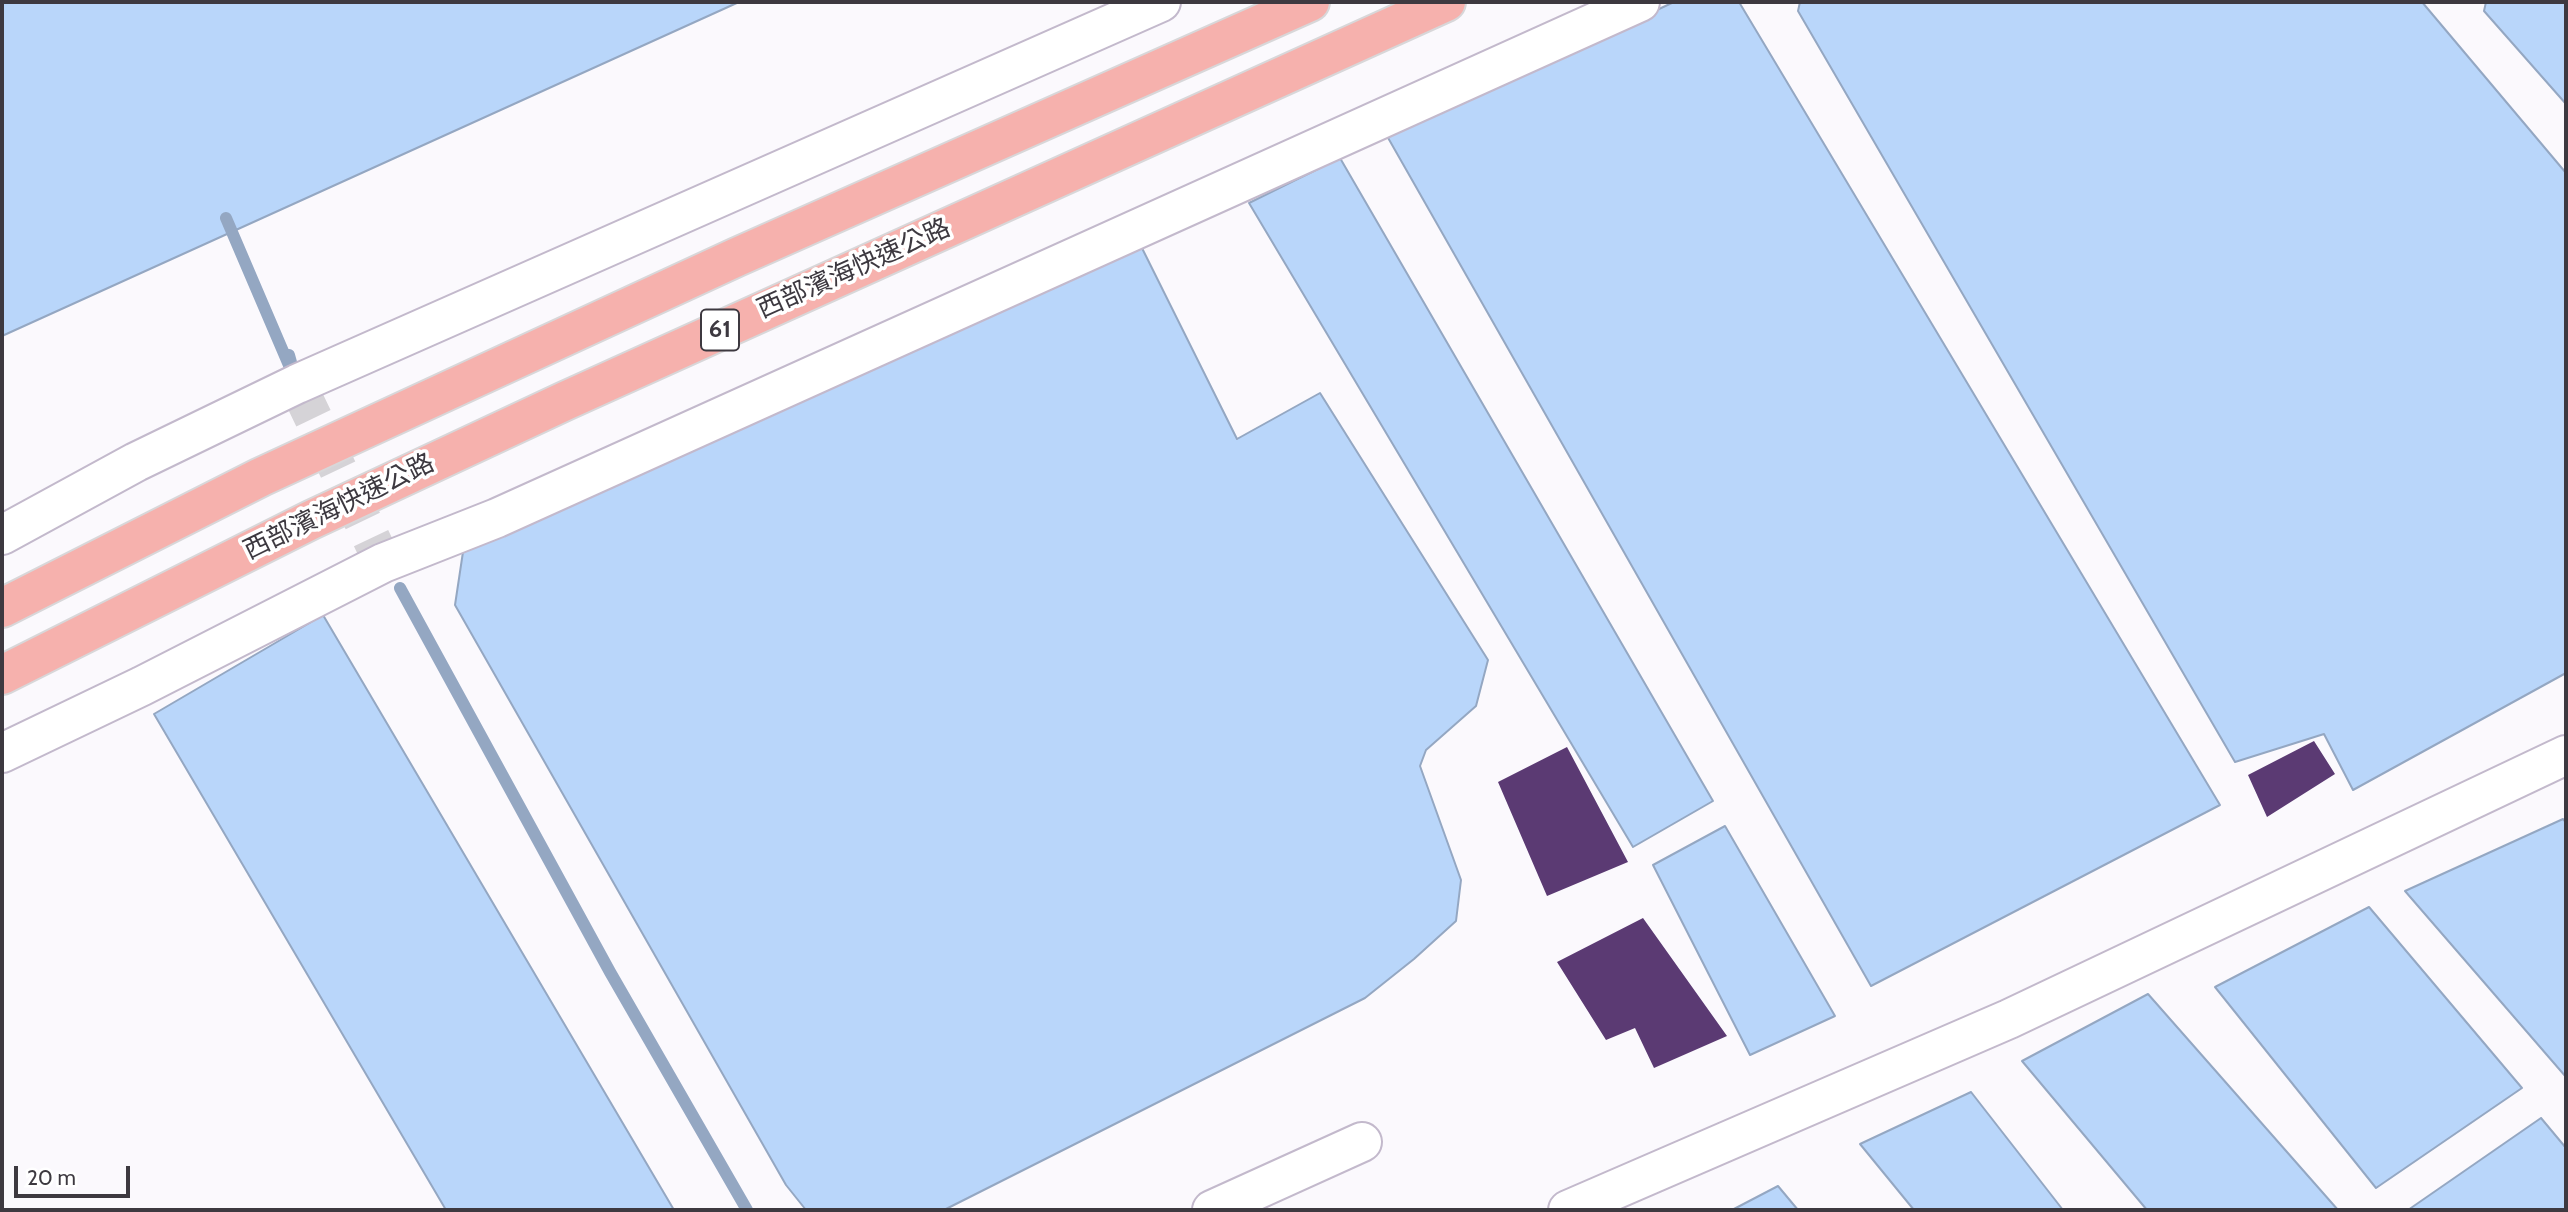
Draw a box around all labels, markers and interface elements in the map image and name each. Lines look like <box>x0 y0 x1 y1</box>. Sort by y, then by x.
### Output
street label: 西部濱海快速公路 <box>753 212 955 326</box>
road number: 61 <box>701 310 739 351</box>
street label: 西部濱海快速公路 <box>239 447 439 567</box>
scale bar <box>18 1152 133 1196</box>
text: 20 m <box>27 1165 76 1190</box>

